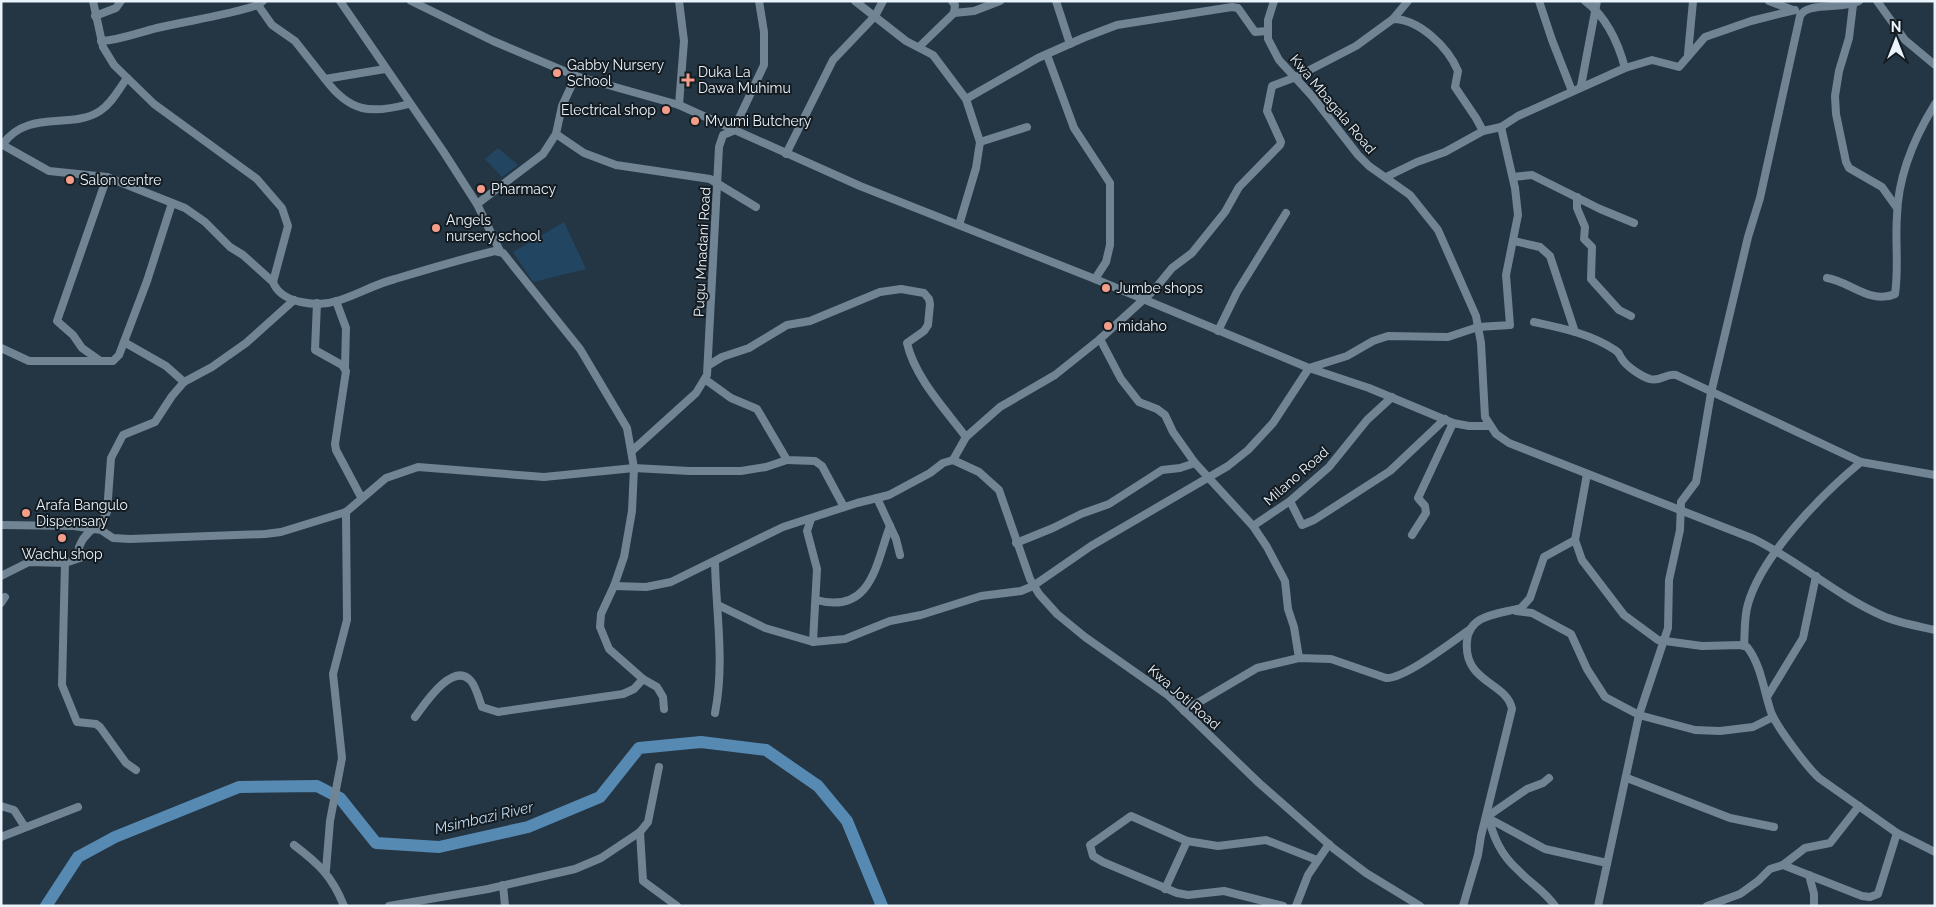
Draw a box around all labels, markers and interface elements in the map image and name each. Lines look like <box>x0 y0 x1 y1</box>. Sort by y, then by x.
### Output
north arrow <box>1871 15 1921 65</box>
text: N <box>1891 19 1901 35</box>
street label: Kwa Mbagala Road <box>1287 51 1379 157</box>
place label: Gabby Nursery School <box>567 57 664 89</box>
place label: Duka La Dawa Muhimu <box>698 64 791 96</box>
marker: Gabby Nursery School <box>551 67 563 79</box>
marker: Duka La Dawa Muhimu <box>682 74 694 86</box>
place label: Electrical shop <box>561 102 656 118</box>
marker: Electrical shop <box>660 104 672 116</box>
place label: Mvumi Butchery <box>705 113 812 129</box>
marker: Mvumi Butchery <box>689 115 701 127</box>
place label: Salon centre <box>80 172 162 188</box>
marker: Salon centre <box>64 174 76 186</box>
place label: Pharmacy <box>491 181 556 197</box>
marker: Pharmacy <box>475 183 487 195</box>
street label: Pugu Mnadani Road <box>691 186 713 318</box>
place label: Angels nursery school <box>446 212 541 244</box>
marker: Angels nursery school <box>430 222 442 234</box>
place label: Jumbe shops <box>1116 280 1203 296</box>
marker: Jumbe shops <box>1100 282 1112 294</box>
place label: midaho <box>1118 318 1167 334</box>
marker: midaho <box>1102 320 1114 332</box>
street label: Milano Road <box>1260 444 1332 508</box>
place label: Arafa Bangulo Dispensary <box>36 497 128 529</box>
marker: Arafa Bangulo Dispensary <box>20 507 32 519</box>
marker: Wachu shop <box>56 532 68 544</box>
place label: Wachu shop <box>21 546 103 562</box>
street label: Kwa Joti Road <box>1145 661 1223 733</box>
water label: Msimbazi River <box>433 798 536 838</box>

